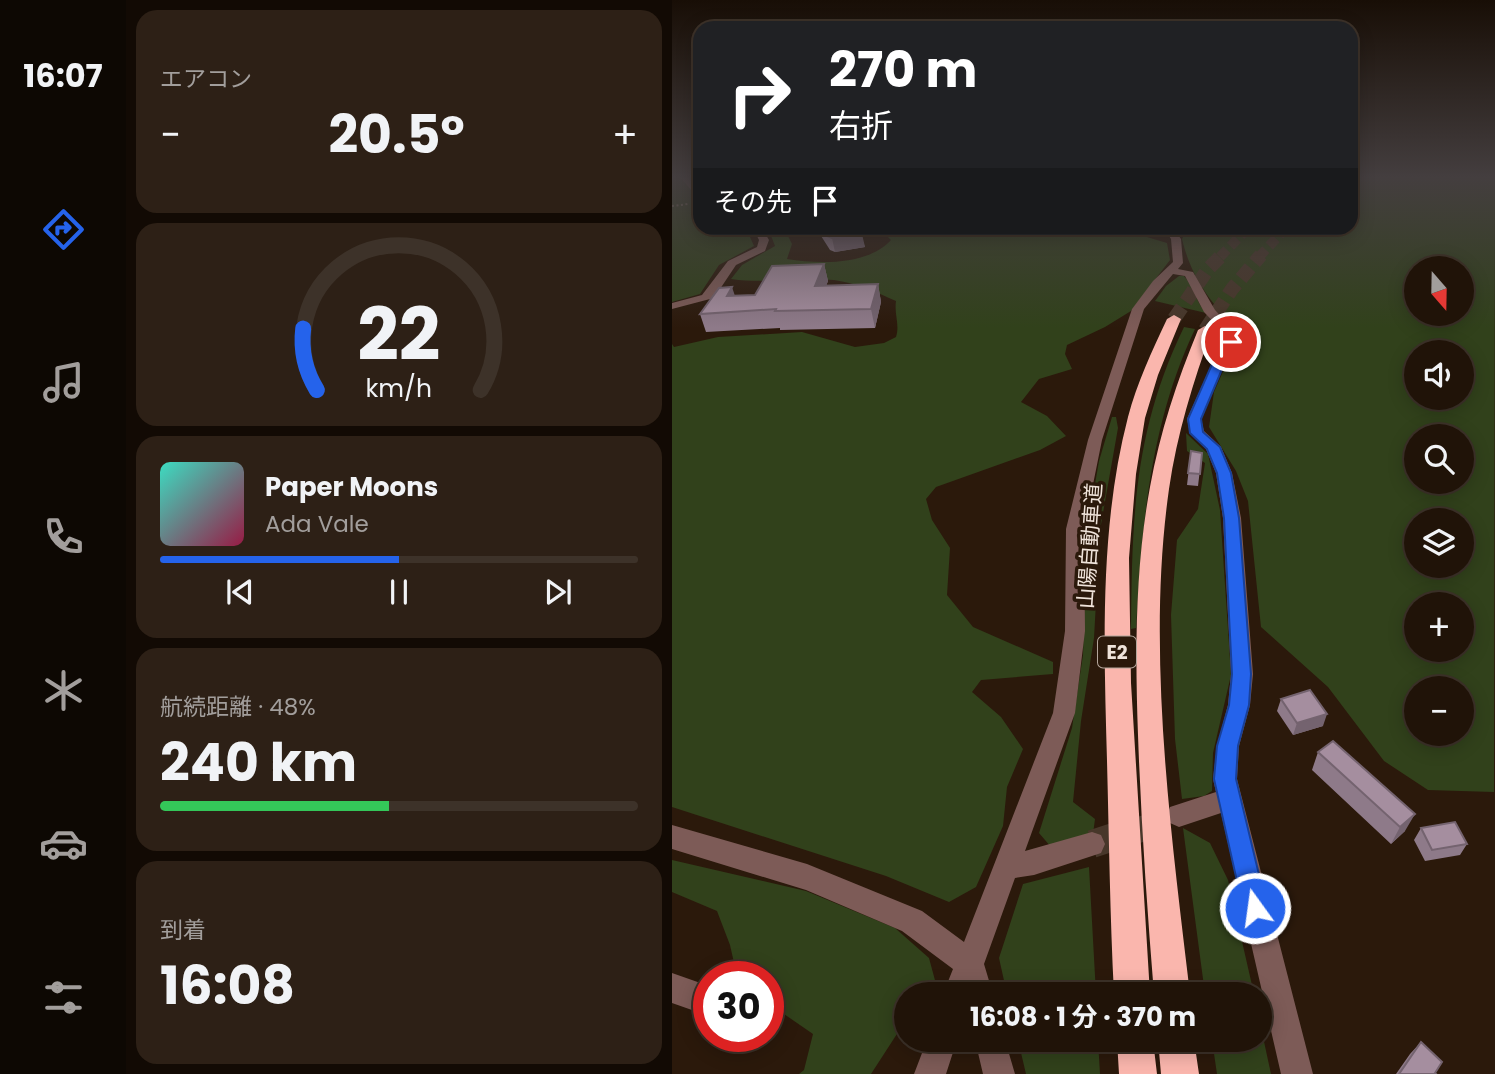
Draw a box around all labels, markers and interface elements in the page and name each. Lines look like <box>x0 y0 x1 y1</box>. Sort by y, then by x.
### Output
text: 270 m <box>829 36 977 104</box>
icon: right <box>714 49 805 140</box>
text: 16:07 <box>23 53 103 98</box>
text: エアコン <box>160 63 252 95</box>
text: 20.5° <box>328 98 465 171</box>
text: 右折 <box>829 103 893 148</box>
text: − <box>160 108 181 161</box>
text: + <box>612 108 638 161</box>
icon: arrive <box>806 182 844 220</box>
text: その先 <box>714 184 792 220</box>
icon: directions <box>39 205 88 254</box>
north arrow <box>1404 256 1474 326</box>
map controls <box>1404 256 1474 746</box>
text: 22 <box>357 285 441 386</box>
pin <box>1201 312 1261 372</box>
icon: arrive <box>1212 323 1250 361</box>
button: sound <box>1404 340 1474 410</box>
icon: music <box>39 358 88 407</box>
text: km/h <box>366 371 432 406</box>
button: search <box>1404 424 1474 494</box>
text: Paper Moons <box>265 469 438 505</box>
street label: 山陽自動車道 <box>1071 482 1108 610</box>
text: Ada Vale <box>265 508 369 540</box>
button: layers <box>1404 508 1474 578</box>
icon: phone <box>39 512 88 561</box>
icon: previous <box>221 573 259 611</box>
icon: pause <box>380 573 418 611</box>
icon: next <box>539 573 577 611</box>
button: + <box>1404 592 1474 662</box>
road number: E2 <box>1098 636 1136 667</box>
icon: climate <box>39 666 88 715</box>
button: − <box>1404 676 1474 746</box>
text: 航続距離 · 48% <box>160 691 316 723</box>
text: 240 km <box>160 726 357 799</box>
icon: car <box>39 819 88 868</box>
position arrow <box>1218 871 1292 945</box>
text: 到着 <box>160 914 206 946</box>
text: 16:08 <box>160 949 295 1022</box>
speed limit sign: 30 <box>693 961 784 1052</box>
icon: filters <box>39 973 88 1022</box>
text: 16:08 · 1 分 · 370 m <box>970 999 1196 1035</box>

